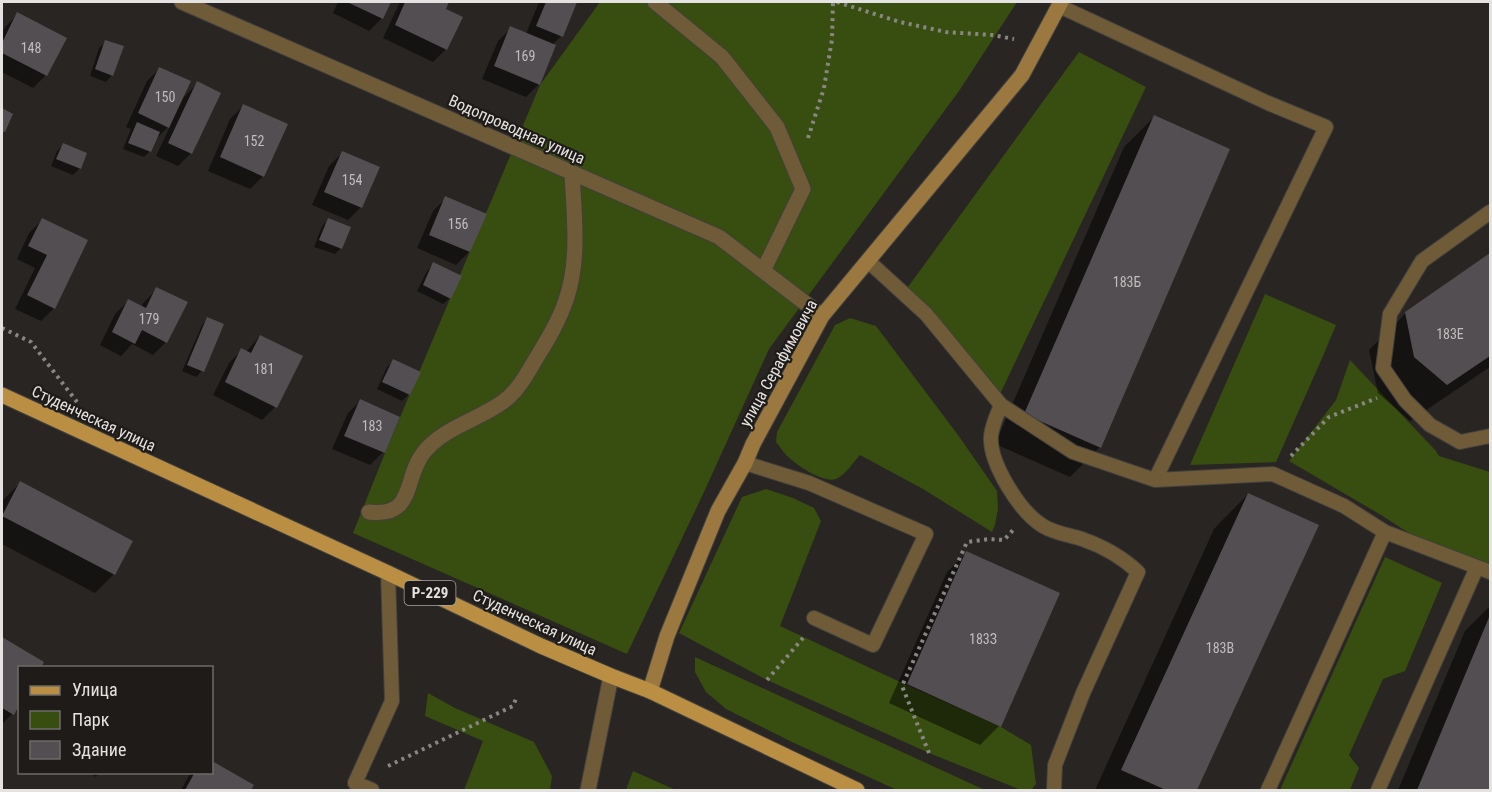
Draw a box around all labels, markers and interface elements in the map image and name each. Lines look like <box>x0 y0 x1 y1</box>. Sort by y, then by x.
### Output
house number: 148 <box>21 40 41 56</box>
house number: 169 <box>515 48 535 64</box>
house number: 150 <box>155 89 175 105</box>
street label: Водопроводная улица <box>446 91 588 168</box>
house number: 152 <box>244 133 264 149</box>
house number: 154 <box>342 172 362 188</box>
house number: 156 <box>448 216 468 232</box>
house number: 183Б <box>1113 274 1142 290</box>
street label: улица Серафимовича <box>736 296 821 430</box>
house number: 179 <box>139 311 159 327</box>
house number: 183Е <box>1436 326 1464 342</box>
house number: 181 <box>254 361 274 377</box>
street label: Студенческая улица <box>29 381 159 455</box>
house number: 183 <box>362 418 382 434</box>
road number: Р-229 <box>404 581 456 605</box>
street label: Студенческая улица <box>470 585 600 659</box>
house number: 183З <box>969 631 997 647</box>
house number: 183В <box>1206 640 1234 656</box>
legend <box>18 666 213 774</box>
text: Улица <box>72 679 118 700</box>
text: Парк <box>72 709 110 730</box>
text: Здание <box>72 739 126 760</box>

